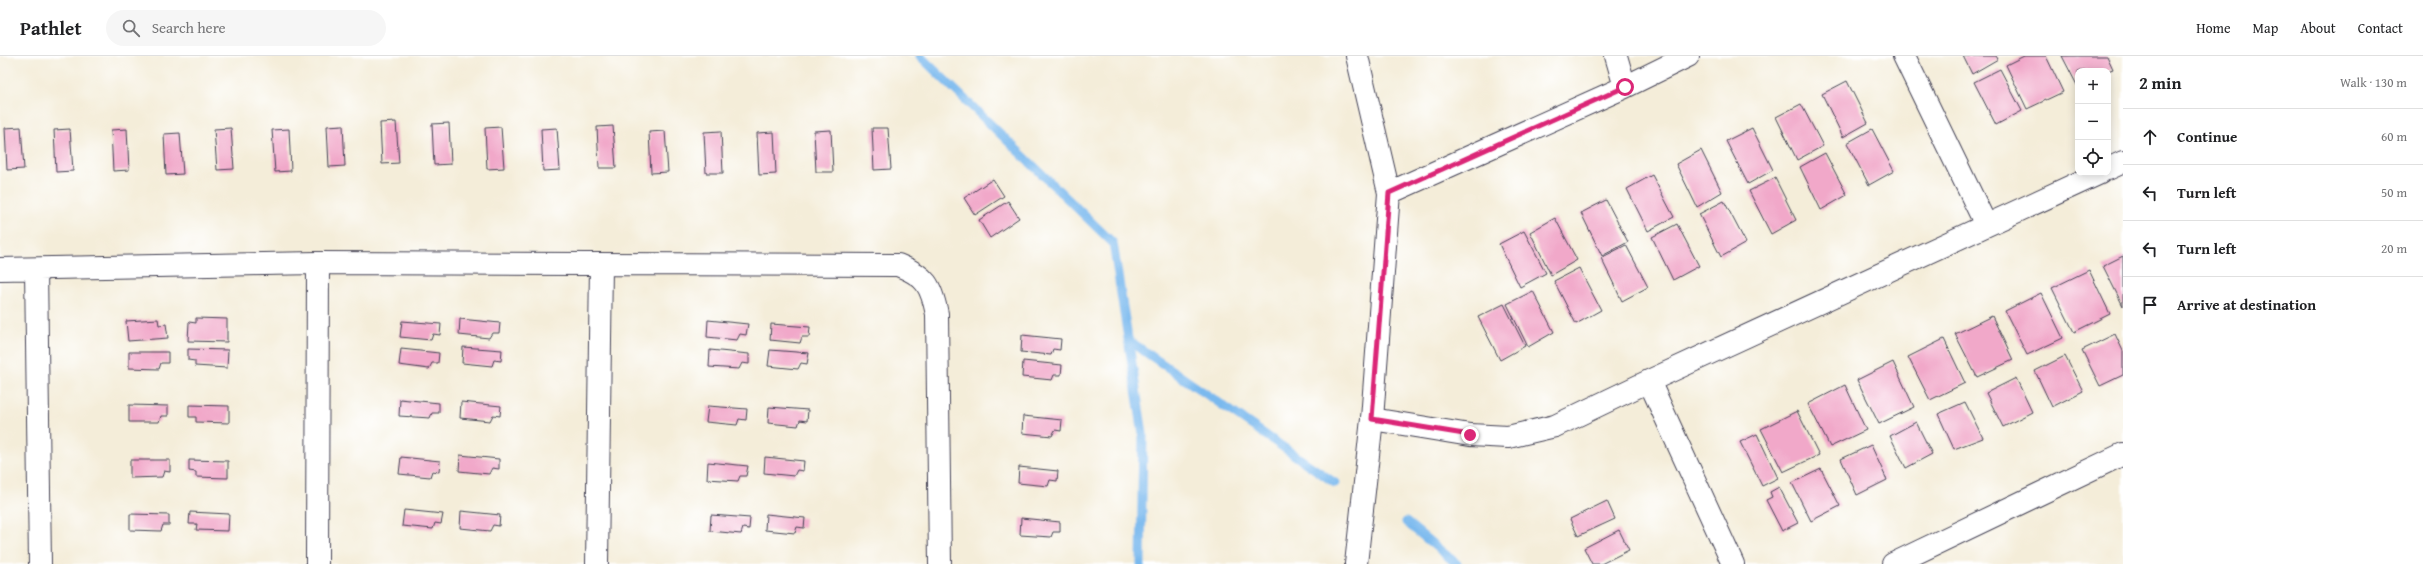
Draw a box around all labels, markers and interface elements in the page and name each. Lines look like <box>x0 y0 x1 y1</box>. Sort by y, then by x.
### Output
search box <box>106 10 386 46</box>
text: Pathlet <box>20 14 82 42</box>
icon: search <box>120 17 142 39</box>
text: Search here <box>152 17 226 38</box>
text: Home <box>2196 18 2231 38</box>
text: Map <box>2253 18 2278 38</box>
text: About <box>2300 18 2336 38</box>
text: Contact <box>2358 18 2403 38</box>
map controls <box>2075 68 2111 176</box>
button: + <box>2075 68 2111 104</box>
text: 2 min <box>2139 70 2181 95</box>
text: Walk · 130 m <box>2340 73 2407 92</box>
route start <box>1616 78 1634 96</box>
button: − <box>2075 104 2111 140</box>
icon: ahead <box>2139 126 2161 148</box>
text: Continue <box>2177 126 2238 147</box>
text: 60 m <box>2381 127 2407 146</box>
button: locate <box>2075 140 2111 176</box>
icon: left <box>2139 182 2161 204</box>
text: Turn left <box>2177 182 2236 203</box>
text: 50 m <box>2381 183 2407 202</box>
icon: left <box>2139 238 2161 260</box>
text: Turn left <box>2177 238 2236 259</box>
text: 20 m <box>2381 239 2407 258</box>
icon: arrive <box>2139 294 2161 316</box>
text: Arrive at destination <box>2177 294 2316 315</box>
route end <box>1461 426 1479 444</box>

